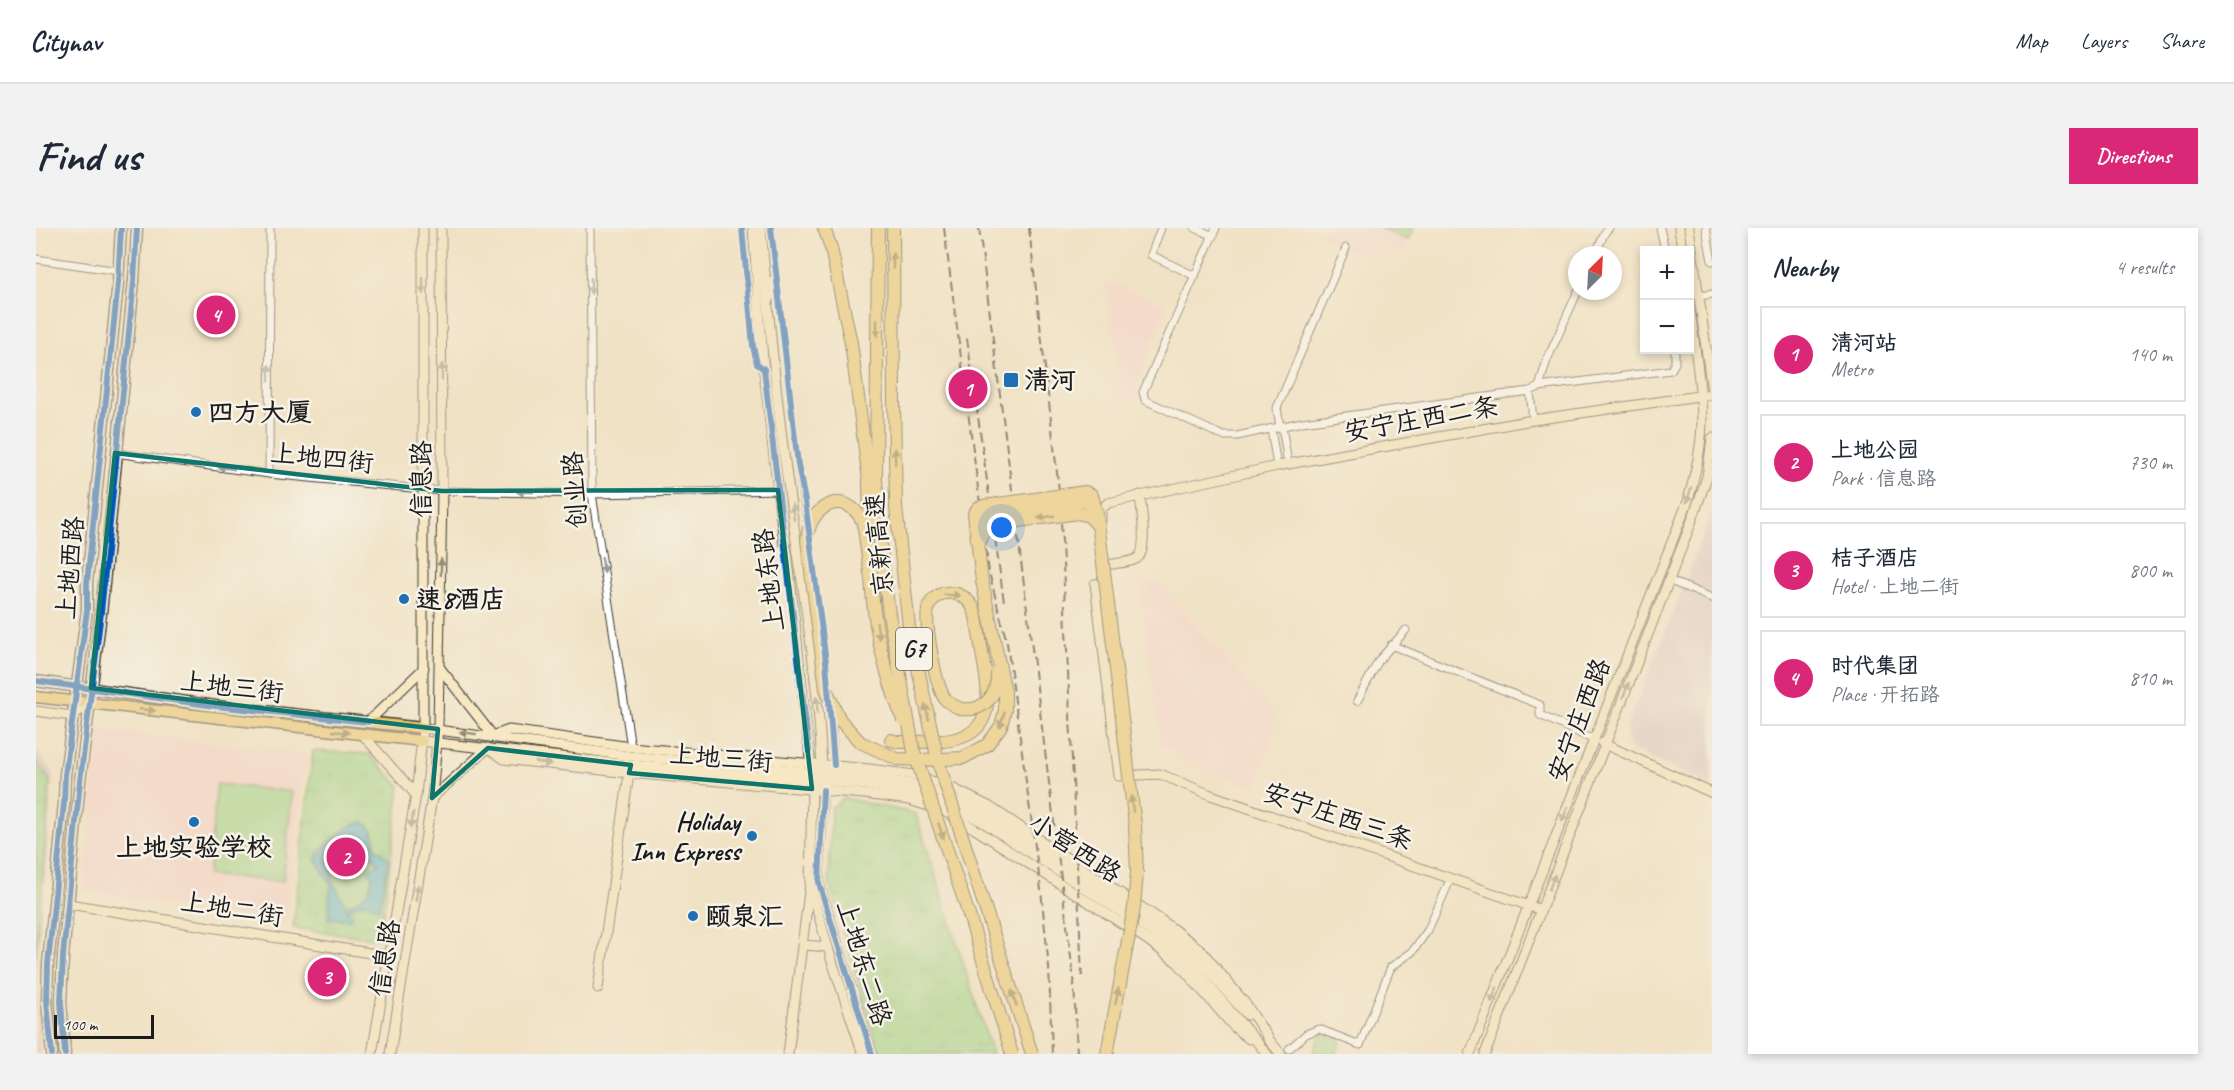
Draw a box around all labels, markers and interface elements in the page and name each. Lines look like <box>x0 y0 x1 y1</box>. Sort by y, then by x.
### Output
text: Citynav <box>30 24 101 59</box>
text: Map <box>2015 28 2048 54</box>
text: Layers <box>2081 28 2127 54</box>
text: Share <box>2160 28 2204 54</box>
button: Directions <box>2069 128 2198 184</box>
text: Find us <box>36 130 141 183</box>
north arrow <box>1568 246 1622 300</box>
map controls <box>1640 246 1694 354</box>
button: + <box>1640 246 1694 300</box>
text: Nearby <box>1772 251 1837 284</box>
one-way arrow <box>888 252 898 271</box>
text: 4 results <box>2115 255 2174 280</box>
one-way arrow <box>418 277 428 296</box>
one-way arrow <box>586 277 596 296</box>
pin: 4 <box>196 292 236 338</box>
button: − <box>1640 300 1694 354</box>
one-way arrow <box>872 319 882 338</box>
text: 清河站 <box>1831 329 1897 357</box>
text: 1 <box>1789 342 1798 367</box>
text: 140 m <box>2129 342 2172 367</box>
text: Metro <box>1831 357 1873 382</box>
one-way arrow <box>437 363 447 382</box>
one-way arrow <box>264 364 274 383</box>
place label: 清河 <box>1024 364 1076 397</box>
pin: 1 <box>948 366 988 412</box>
marker: 清河 <box>1002 371 1020 389</box>
street label: 安宁庄西二条 <box>1341 389 1501 449</box>
place label: 四方大厦 <box>208 396 312 429</box>
marker: 四方大厦 <box>189 405 203 419</box>
street label: 上地四街 <box>269 436 375 480</box>
text: 上地公园 <box>1831 436 1919 464</box>
street label: 信息路 <box>405 440 438 518</box>
one-way arrow <box>890 447 899 466</box>
street label: 创业路 <box>556 450 594 530</box>
text: 2 <box>1789 450 1798 475</box>
text: 730 m <box>2129 450 2172 475</box>
one-way arrow <box>216 463 235 473</box>
text: Park · 信息路 <box>1831 466 1936 491</box>
one-way arrow <box>710 486 729 496</box>
one-way arrow <box>1684 486 1693 504</box>
one-way arrow <box>515 488 534 497</box>
street label: 京新高速 <box>858 491 900 597</box>
one-way arrow <box>788 502 797 521</box>
your location <box>987 513 1016 542</box>
one-way arrow <box>1036 513 1055 522</box>
street label: 上地西路 <box>49 515 91 621</box>
street label: 上地东路 <box>746 526 792 634</box>
text: 桔子酒店 <box>1831 544 1919 572</box>
one-way arrow <box>599 555 608 574</box>
one-way arrow <box>436 558 446 577</box>
text: 3 <box>1789 558 1798 583</box>
text: 800 m <box>2129 558 2172 583</box>
text: Hotel · 上地二街 <box>1831 574 1959 599</box>
place label: 速8酒店 <box>416 583 506 616</box>
one-way arrow <box>943 590 962 600</box>
marker: 速8酒店 <box>397 592 411 606</box>
one-way arrow <box>874 621 883 640</box>
road number: G7 <box>896 628 932 670</box>
text: 时代集团 <box>1831 652 1919 680</box>
street label: 安宁庄西路 <box>1540 653 1618 787</box>
street label: 上地三街 <box>178 664 286 710</box>
text: 4 <box>1789 666 1798 691</box>
text: 810 m <box>2129 666 2172 691</box>
one-way arrow <box>1621 680 1631 698</box>
text: Place · 开拓路 <box>1831 682 1940 707</box>
one-way arrow <box>812 695 822 714</box>
one-way arrow <box>921 702 931 721</box>
one-way arrow <box>138 706 157 715</box>
one-way arrow <box>996 711 1006 729</box>
one-way arrow <box>332 727 351 737</box>
one-way arrow <box>459 728 478 737</box>
street label: 上地三街 <box>668 737 774 779</box>
one-way arrow <box>534 759 553 768</box>
street label: 安宁庄西三条 <box>1259 775 1417 857</box>
one-way arrow <box>1127 794 1137 813</box>
place label: Holiday Inn Express <box>630 805 743 868</box>
one-way arrow <box>1560 805 1570 823</box>
street label: 小营西路 <box>1022 806 1128 890</box>
one-way arrow <box>407 811 416 830</box>
marker: 上地实验学校 <box>187 815 201 829</box>
one-way arrow <box>937 822 946 840</box>
marker: Holiday Inn Express <box>745 829 759 843</box>
place label: 上地实验学校 <box>116 831 272 864</box>
pin: 2 <box>326 834 366 880</box>
one-way arrow <box>1548 873 1557 891</box>
one-way arrow <box>412 883 421 902</box>
street label: 上地二街 <box>178 885 286 933</box>
street label: 上地东二路 <box>829 896 899 1030</box>
place label: 颐泉汇 <box>705 900 783 933</box>
marker: 颐泉汇 <box>686 909 700 923</box>
street label: 信息路 <box>363 917 407 999</box>
pin: 3 <box>308 954 346 999</box>
one-way arrow <box>1489 986 1498 1004</box>
one-way arrow <box>1113 987 1122 1006</box>
one-way arrow <box>1009 989 1019 1007</box>
scale bar <box>54 1012 154 1040</box>
text: 100 m <box>63 1015 97 1035</box>

